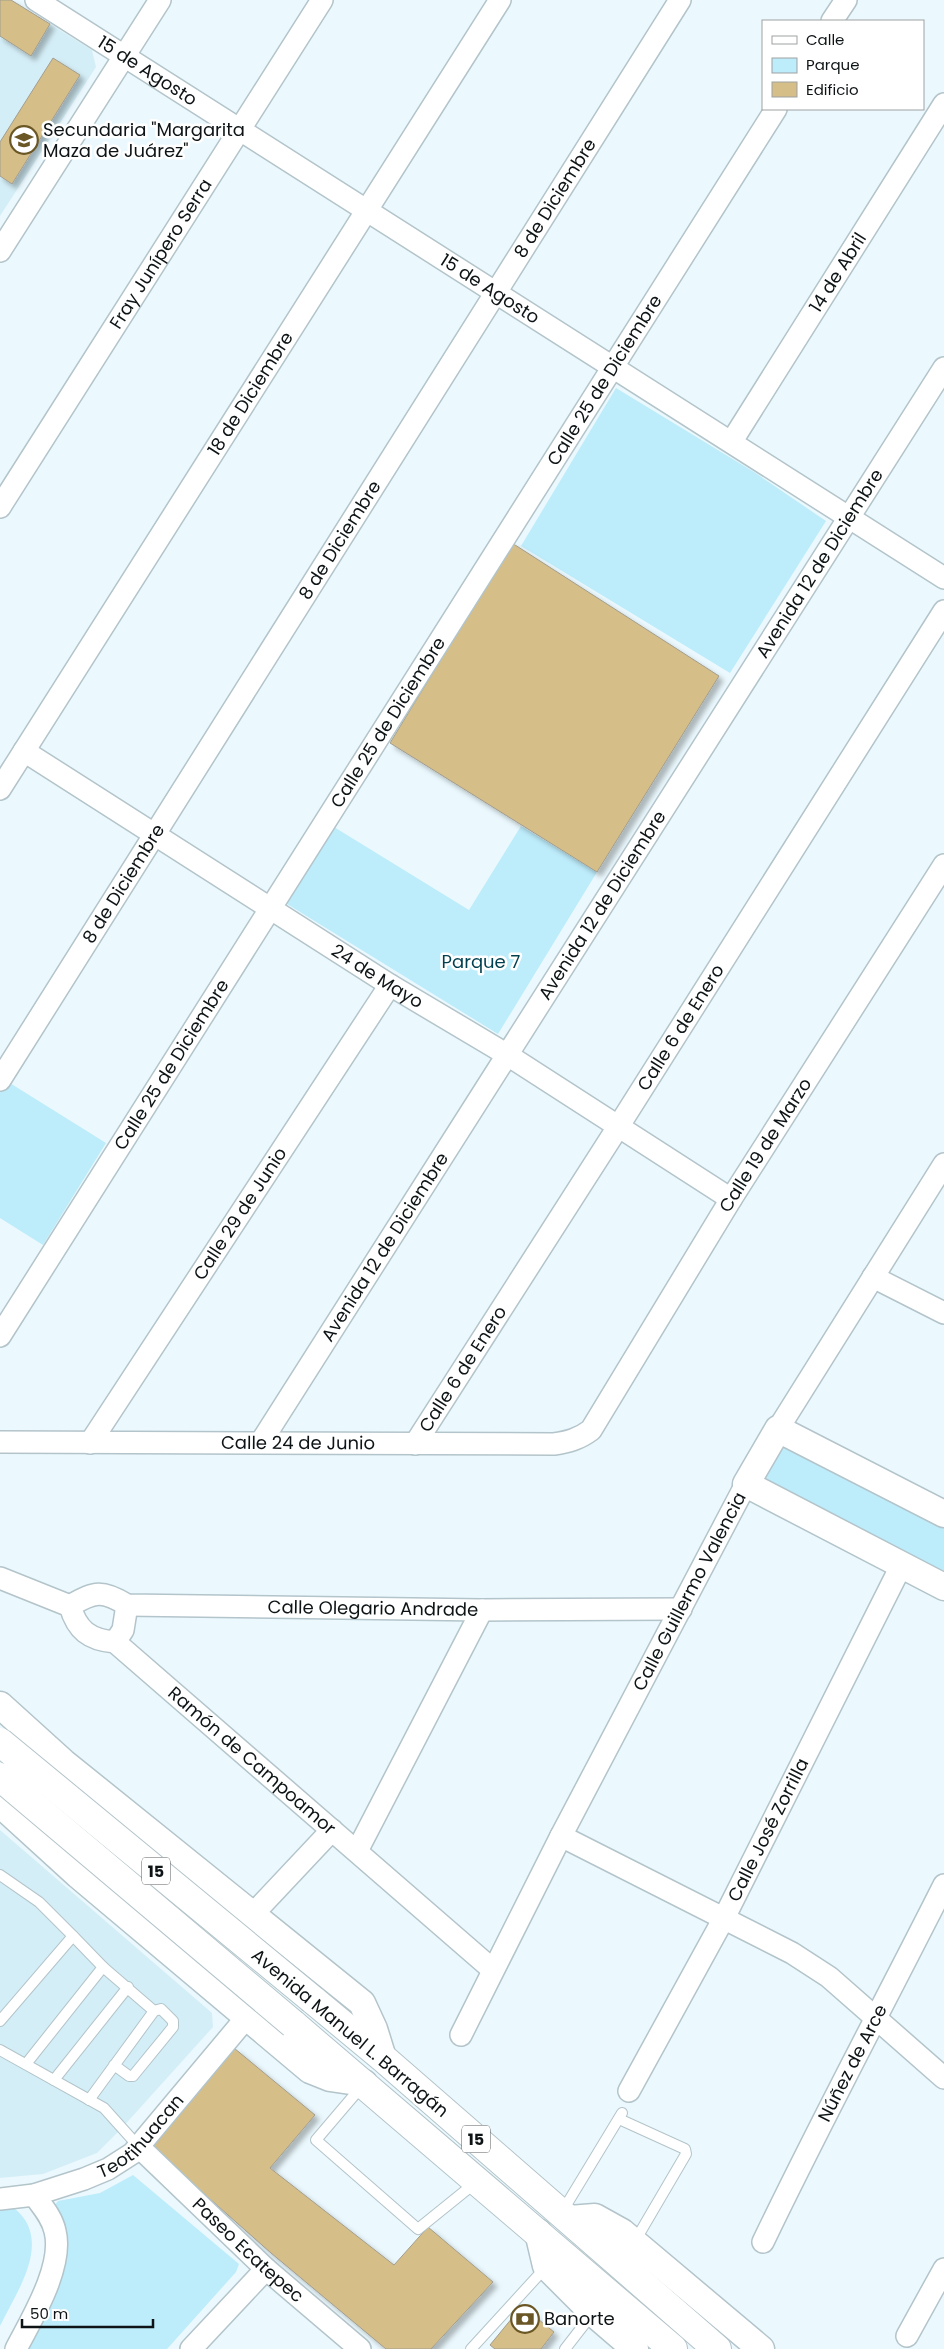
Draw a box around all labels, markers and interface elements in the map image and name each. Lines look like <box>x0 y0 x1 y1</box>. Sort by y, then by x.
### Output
legend <box>762 20 924 110</box>
street label: 15 de Agosto <box>93 29 202 111</box>
text: Calle <box>806 29 844 50</box>
text: Parque <box>806 54 859 75</box>
text: Edificio <box>806 79 859 100</box>
place label: Secundaria "Margarita Maza de Juárez" <box>43 117 245 163</box>
school or university icon: Secundaria "Margarita Maza de Juárez" <box>9 125 39 155</box>
street label: 8 de Diciembre <box>508 133 602 262</box>
street label: Fray Junípero Serra <box>103 173 218 334</box>
street label: 14 de Abril <box>803 228 872 317</box>
street label: 15 de Agosto <box>436 247 545 329</box>
street label: Calle 25 de Diciembre <box>541 290 668 470</box>
street label: 18 de Diciembre <box>201 327 299 460</box>
street label: Avenida 12 de Diciembre <box>750 464 889 663</box>
street label: 8 de Diciembre <box>293 475 386 604</box>
street label: Calle 25 de Diciembre <box>324 632 451 812</box>
street label: Avenida 12 de Diciembre <box>532 806 671 1005</box>
street label: 8 de Diciembre <box>76 819 170 948</box>
street label: 24 de Mayo <box>327 938 428 1014</box>
park label: Parque 7 <box>442 949 521 974</box>
street label: Calle 6 de Enero <box>631 959 730 1096</box>
street label: Calle 25 de Diciembre <box>108 974 235 1155</box>
street label: Calle 19 de Marzo <box>713 1073 817 1217</box>
street label: Calle 29 de Junio <box>187 1142 292 1285</box>
street label: Avenida 12 de Diciembre <box>315 1147 454 1346</box>
street label: Calle 6 de Enero <box>413 1301 512 1437</box>
street label: Calle 24 de Junio <box>221 1430 375 1455</box>
street label: Calle Guillermo Valencia <box>626 1487 752 1695</box>
street label: Calle Olegario Andrade <box>267 1594 478 1622</box>
street label: Ramón de Campoamor <box>163 1680 342 1840</box>
street label: Calle José Zorrilla <box>721 1754 814 1906</box>
road number: 15 <box>142 1858 170 1884</box>
street label: Avenida Manuel L. Barragán <box>246 1942 454 2123</box>
street label: Núñez de Arce <box>812 2000 893 2126</box>
street label: Teotihuacan <box>93 2088 189 2184</box>
road number: 15 <box>462 2126 490 2152</box>
street label: Paseo Ecatepec <box>187 2192 309 2308</box>
scale bar <box>22 2296 154 2328</box>
text: 50 m <box>30 2303 68 2324</box>
bank icon: Banorte <box>510 2304 540 2334</box>
place label: Banorte <box>544 2306 615 2331</box>

